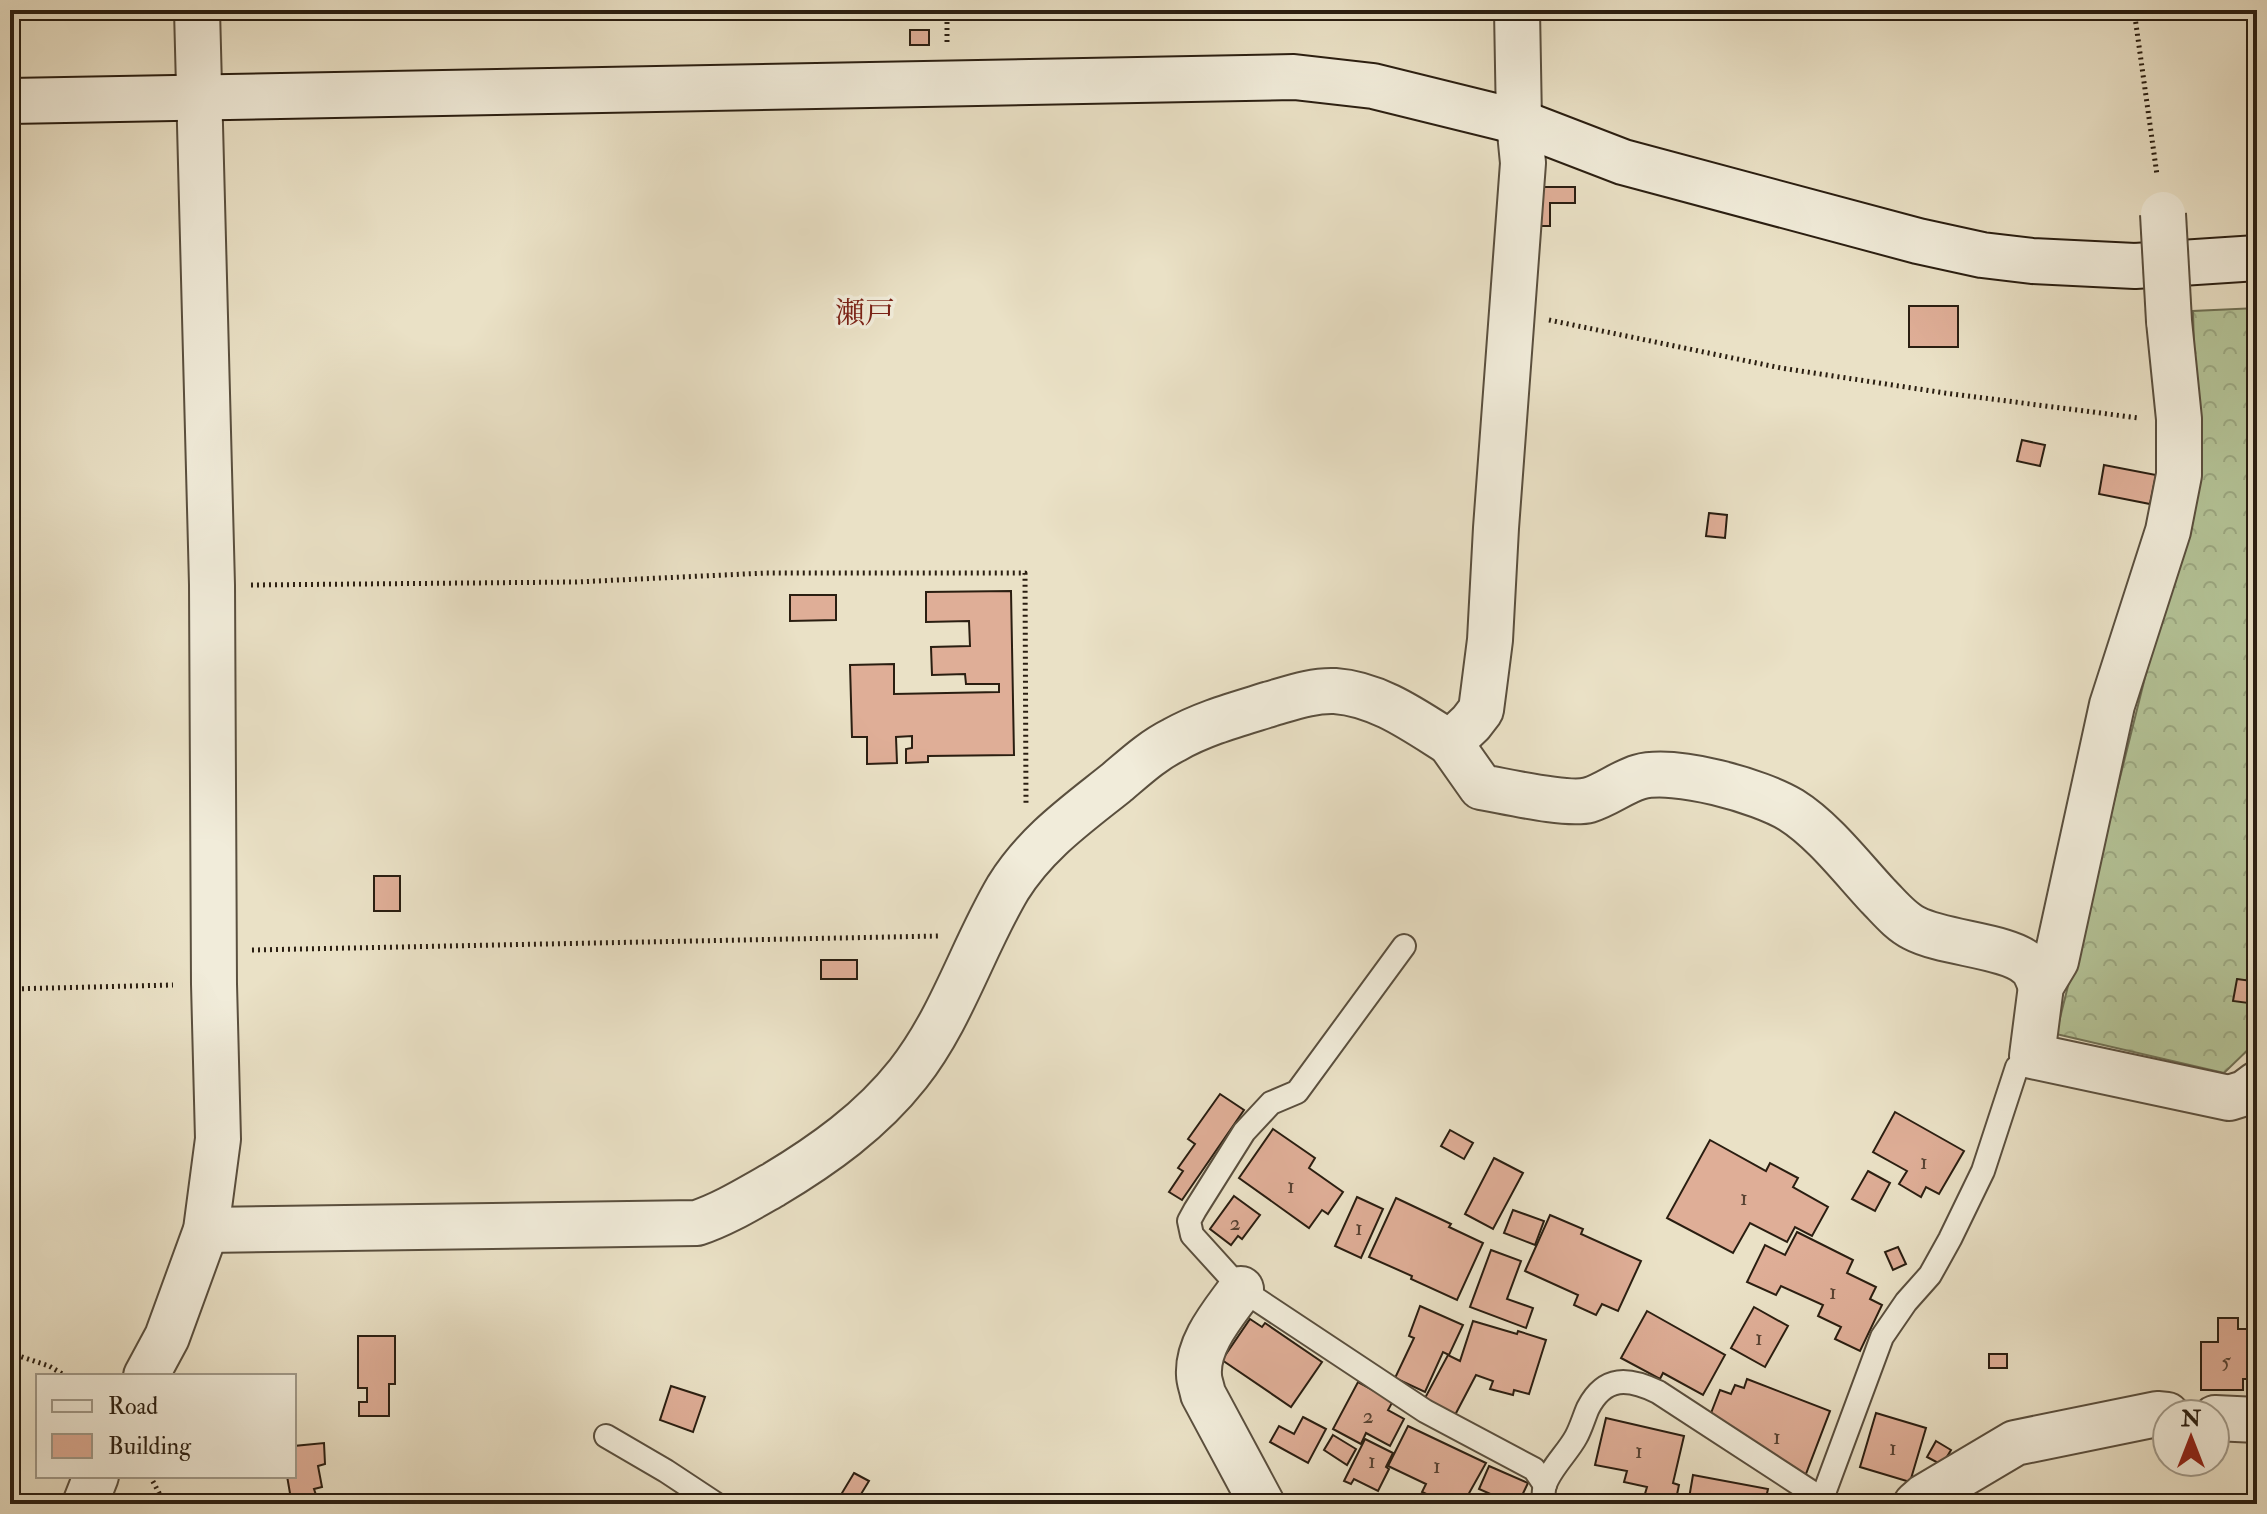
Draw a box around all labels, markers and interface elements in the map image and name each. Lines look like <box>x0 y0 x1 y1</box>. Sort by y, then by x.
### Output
district label: 瀬戸 <box>835 295 895 332</box>
house number: 1 <box>1920 1148 1928 1176</box>
house number: 1 <box>1287 1172 1295 1200</box>
house number: 1 <box>1740 1184 1748 1212</box>
house number: 2 <box>1229 1209 1241 1237</box>
house number: 1 <box>1355 1214 1363 1242</box>
house number: 1 <box>1829 1278 1837 1306</box>
house number: 1 <box>1755 1324 1763 1352</box>
house number: 5 <box>2221 1347 2231 1375</box>
legend <box>36 1374 296 1478</box>
text: Road <box>108 1391 158 1422</box>
north arrow <box>2151 1398 2231 1478</box>
house number: 2 <box>1362 1402 1374 1430</box>
text: N <box>2180 1405 2201 1433</box>
house number: 1 <box>1773 1423 1781 1451</box>
text: Building <box>108 1431 192 1462</box>
house number: 1 <box>1889 1434 1897 1462</box>
house number: 1 <box>1635 1437 1643 1465</box>
house number: 1 <box>1368 1447 1376 1475</box>
house number: 1 <box>1433 1452 1441 1480</box>

